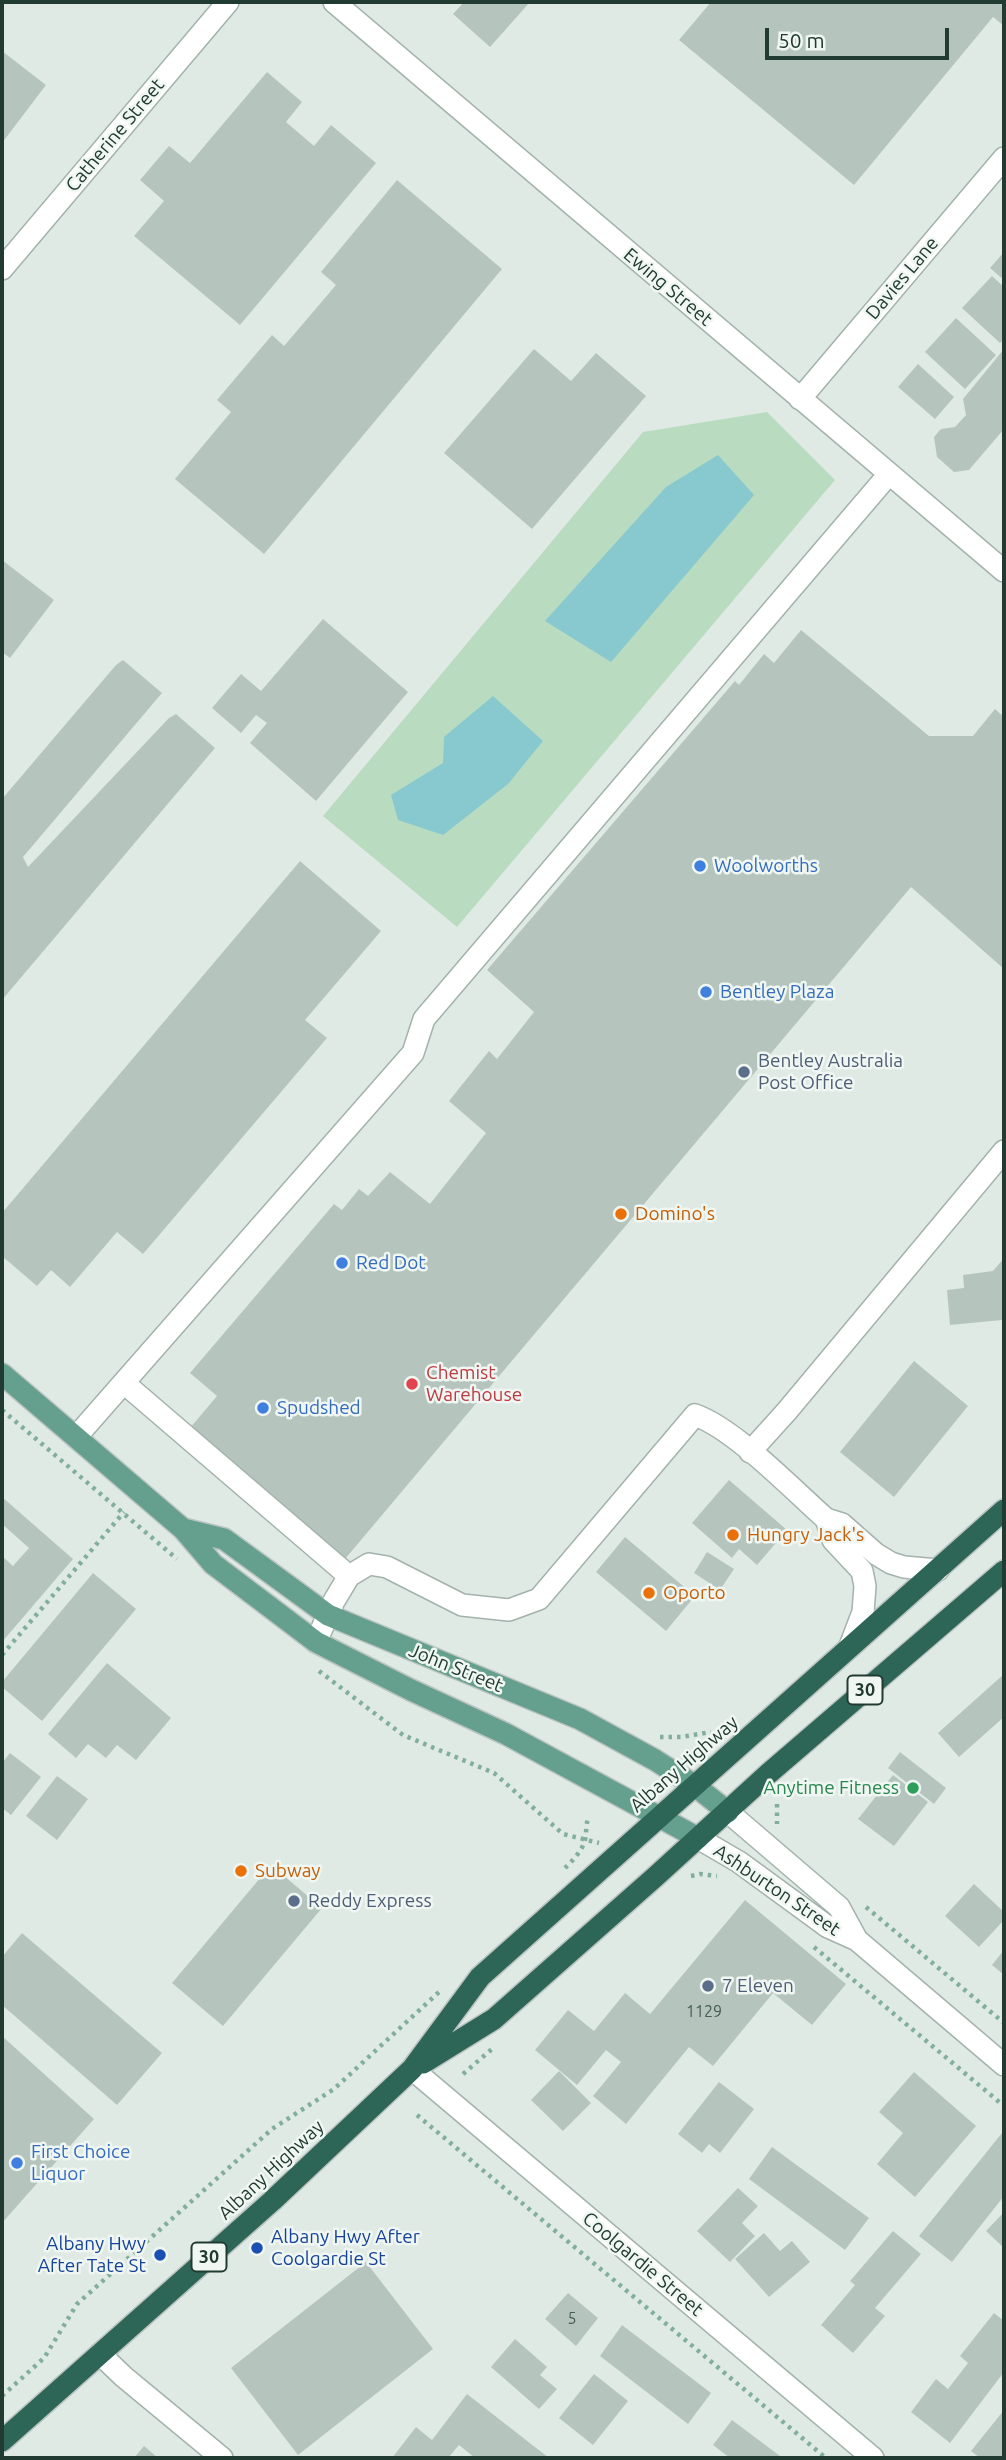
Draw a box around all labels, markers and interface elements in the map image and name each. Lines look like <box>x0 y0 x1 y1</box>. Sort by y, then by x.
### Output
scale bar <box>768 14 952 58</box>
text: 50 m <box>778 28 825 52</box>
street label: Catherine Street <box>61 74 169 196</box>
street label: Davies Lane <box>861 232 943 324</box>
street label: Ewing Street <box>619 243 717 331</box>
place label: Woolworths <box>714 855 818 877</box>
marker: Woolworths <box>692 858 708 874</box>
place label: Bentley Plaza <box>720 981 834 1003</box>
marker: Bentley Plaza <box>698 984 714 1000</box>
place label: Bentley Australia Post Office <box>758 1050 903 1094</box>
marker: Bentley Australia Post Office <box>736 1064 752 1080</box>
place label: Domino's <box>635 1203 715 1225</box>
marker: Domino's <box>613 1206 629 1222</box>
place label: Red Dot <box>356 1252 426 1274</box>
marker: Red Dot <box>334 1255 350 1271</box>
place label: Chemist Warehouse <box>426 1362 522 1406</box>
marker: Chemist Warehouse <box>404 1376 420 1392</box>
place label: Spudshed <box>277 1397 361 1419</box>
marker: Spudshed <box>255 1400 271 1416</box>
place label: Hungry Jack's <box>747 1524 864 1546</box>
marker: Hungry Jack's <box>725 1527 741 1543</box>
place label: Oporto <box>663 1582 726 1604</box>
marker: Oporto <box>641 1585 657 1601</box>
street label: John Street <box>406 1639 506 1697</box>
road number: 30 <box>848 1675 882 1704</box>
street label: Albany Highway <box>625 1711 743 1817</box>
place label: Anytime Fitness <box>764 1777 899 1799</box>
marker: Anytime Fitness <box>905 1780 921 1796</box>
street label: Ashburton Street <box>709 1839 845 1941</box>
place label: Subway <box>255 1860 321 1882</box>
marker: Subway <box>233 1863 249 1879</box>
place label: Reddy Express <box>308 1890 432 1912</box>
marker: Reddy Express <box>286 1893 302 1909</box>
place label: 7 Eleven <box>722 1975 794 1997</box>
marker: 7 Eleven <box>700 1978 716 1994</box>
house number: 1129 <box>686 2002 722 2022</box>
street label: Albany Highway <box>214 2115 328 2225</box>
place label: First Choice Liquor <box>31 2141 130 2185</box>
marker: First Choice Liquor <box>9 2155 25 2171</box>
street label: Coolgardie Street <box>578 2207 708 2321</box>
place label: Albany Hwy After Coolgardie St <box>271 2226 420 2270</box>
place label: Albany Hwy After Tate St <box>38 2233 146 2277</box>
marker: Albany Hwy After Coolgardie St <box>249 2240 265 2256</box>
road number: 30 <box>192 2242 227 2272</box>
marker: Albany Hwy After Tate St <box>152 2247 168 2263</box>
house number: 5 <box>567 2309 577 2329</box>

